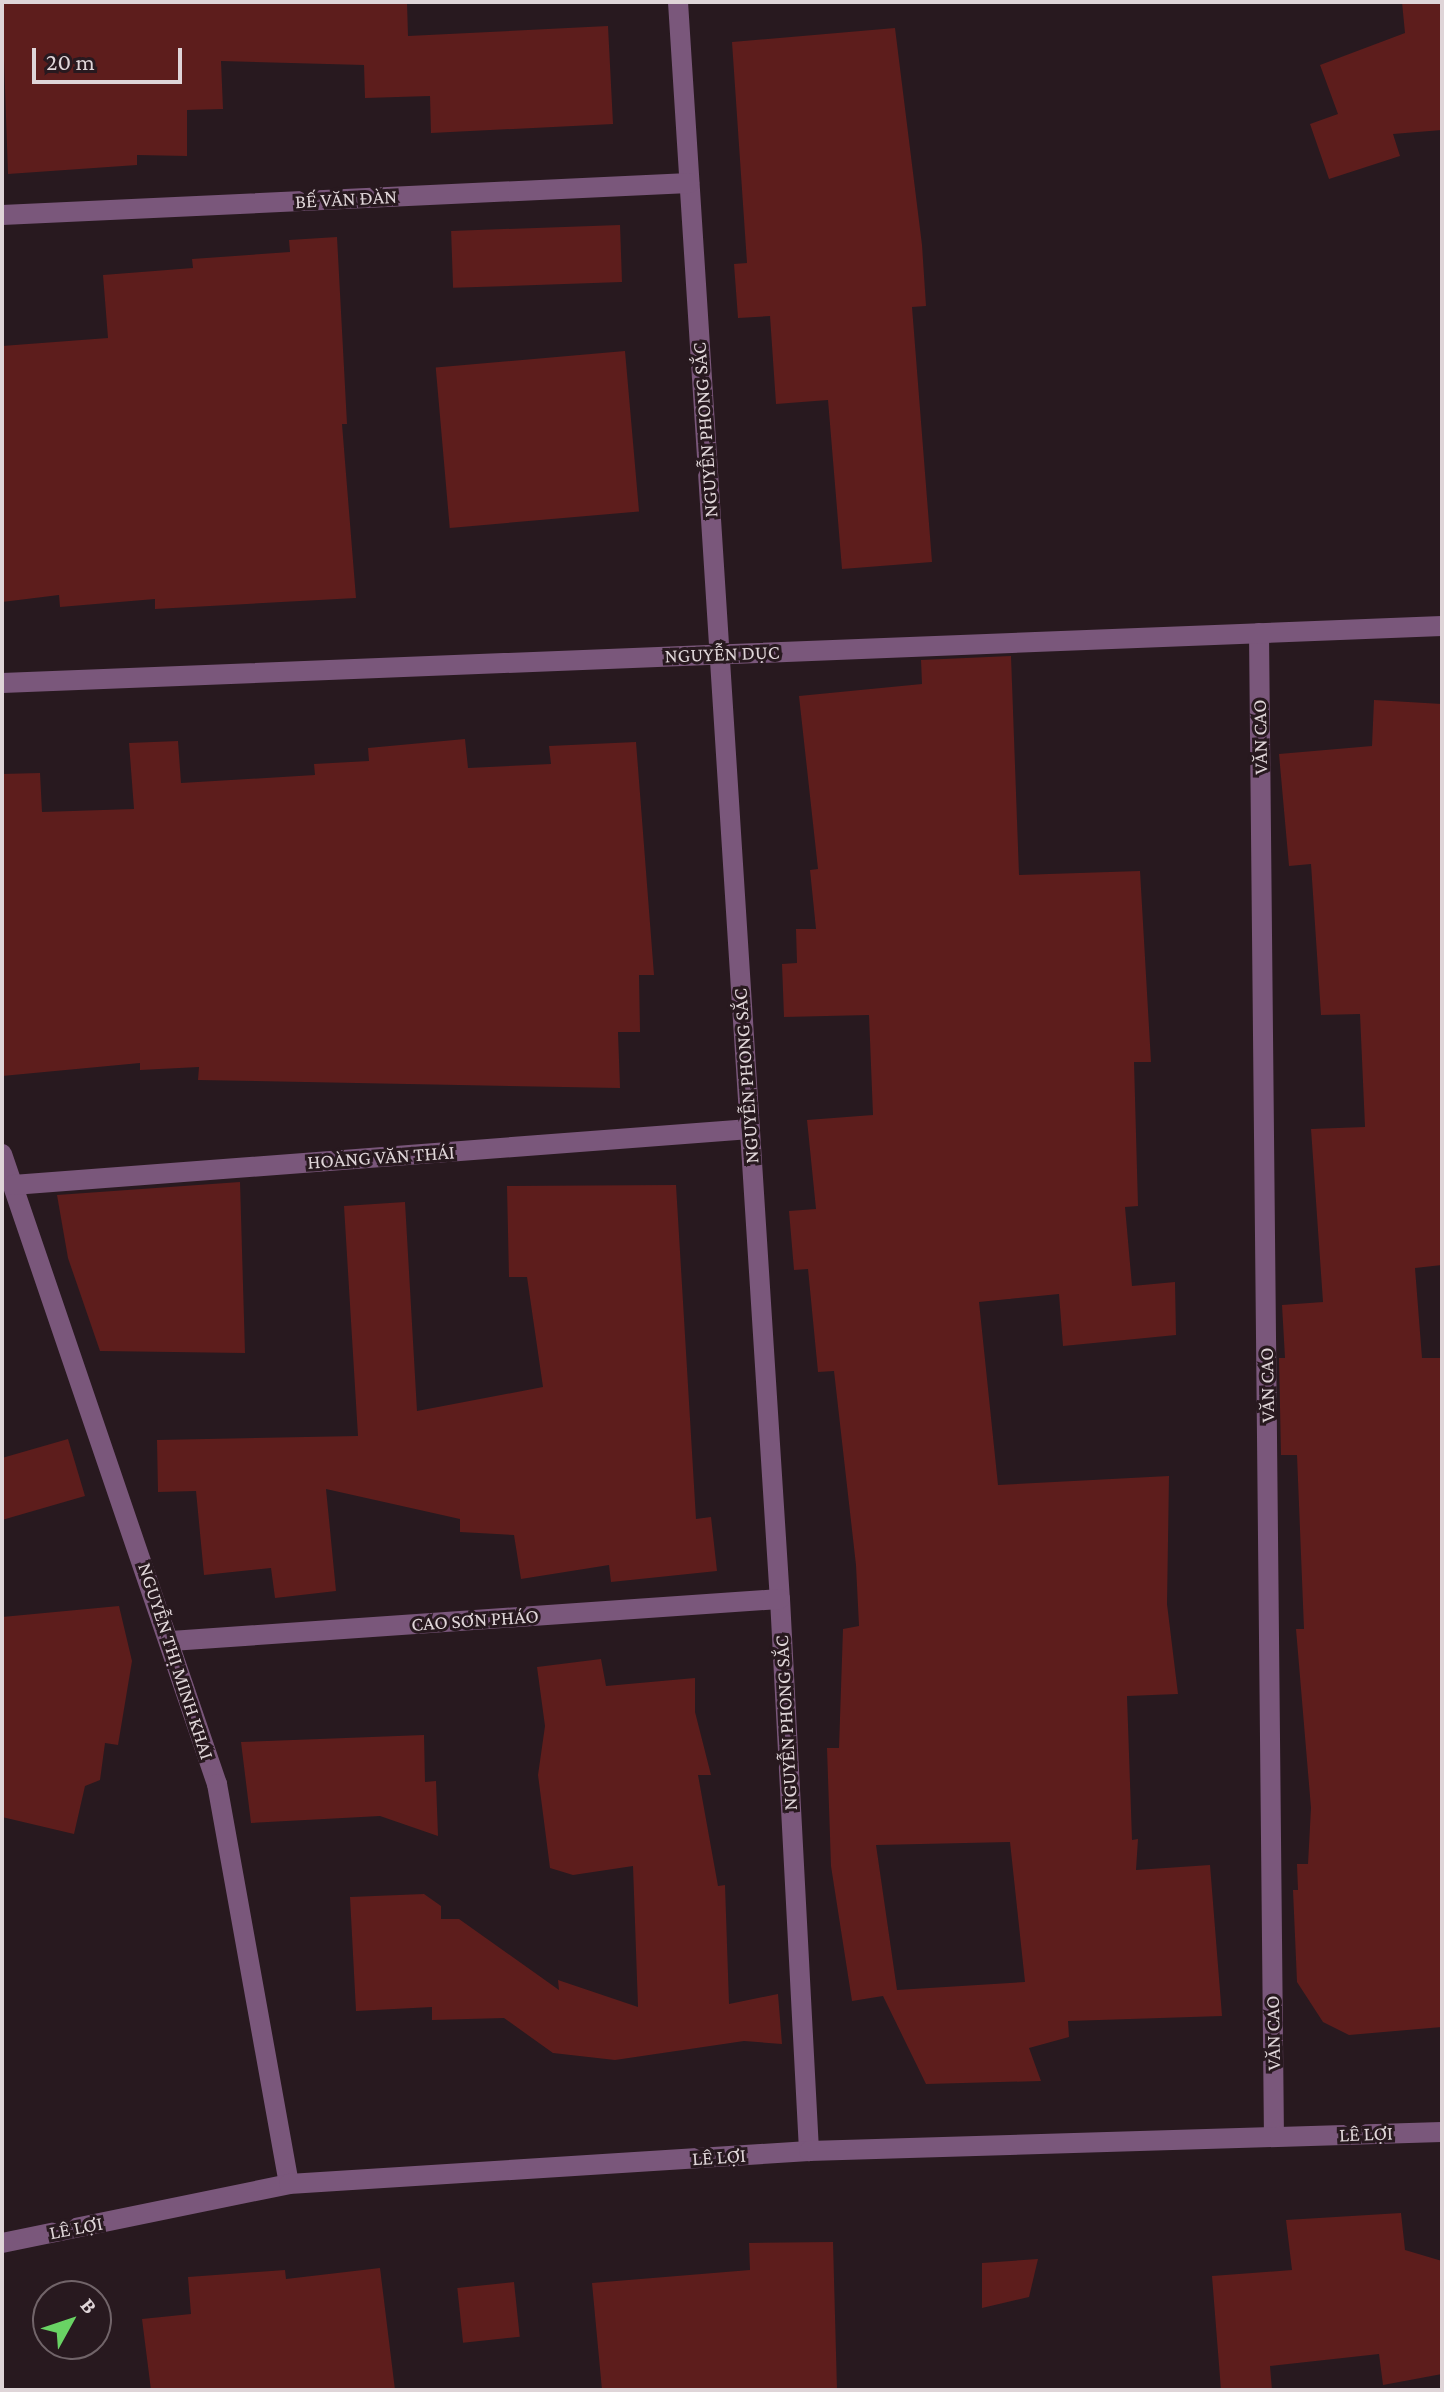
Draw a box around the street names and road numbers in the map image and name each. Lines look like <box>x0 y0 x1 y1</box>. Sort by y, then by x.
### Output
street label: BẾ VĂN ĐÀN <box>294 184 398 214</box>
street label: NGUYỄN PHONG SẮC <box>687 342 723 518</box>
street label: NGUYỄN DỤC <box>664 640 780 668</box>
street label: VĂN CAO <box>1247 699 1273 775</box>
street label: NGUYỄN PHONG SẮC <box>728 988 764 1164</box>
street label: HOÀNG VĂN THÁI <box>306 1140 456 1174</box>
street label: VĂN CAO <box>1254 1347 1280 1423</box>
street label: NGUYỄN THỊ MINH KHAI <box>133 1560 219 1762</box>
street label: CAO SƠN PHÁO <box>411 1604 539 1636</box>
street label: NGUYỄN PHONG SẮC <box>769 1635 803 1811</box>
street label: VĂN CAO <box>1260 1995 1286 2071</box>
street label: LÊ LỢI <box>1339 2121 1393 2147</box>
street label: LÊ LỢI <box>691 2143 747 2171</box>
street label: LÊ LỢI <box>47 2211 105 2245</box>

